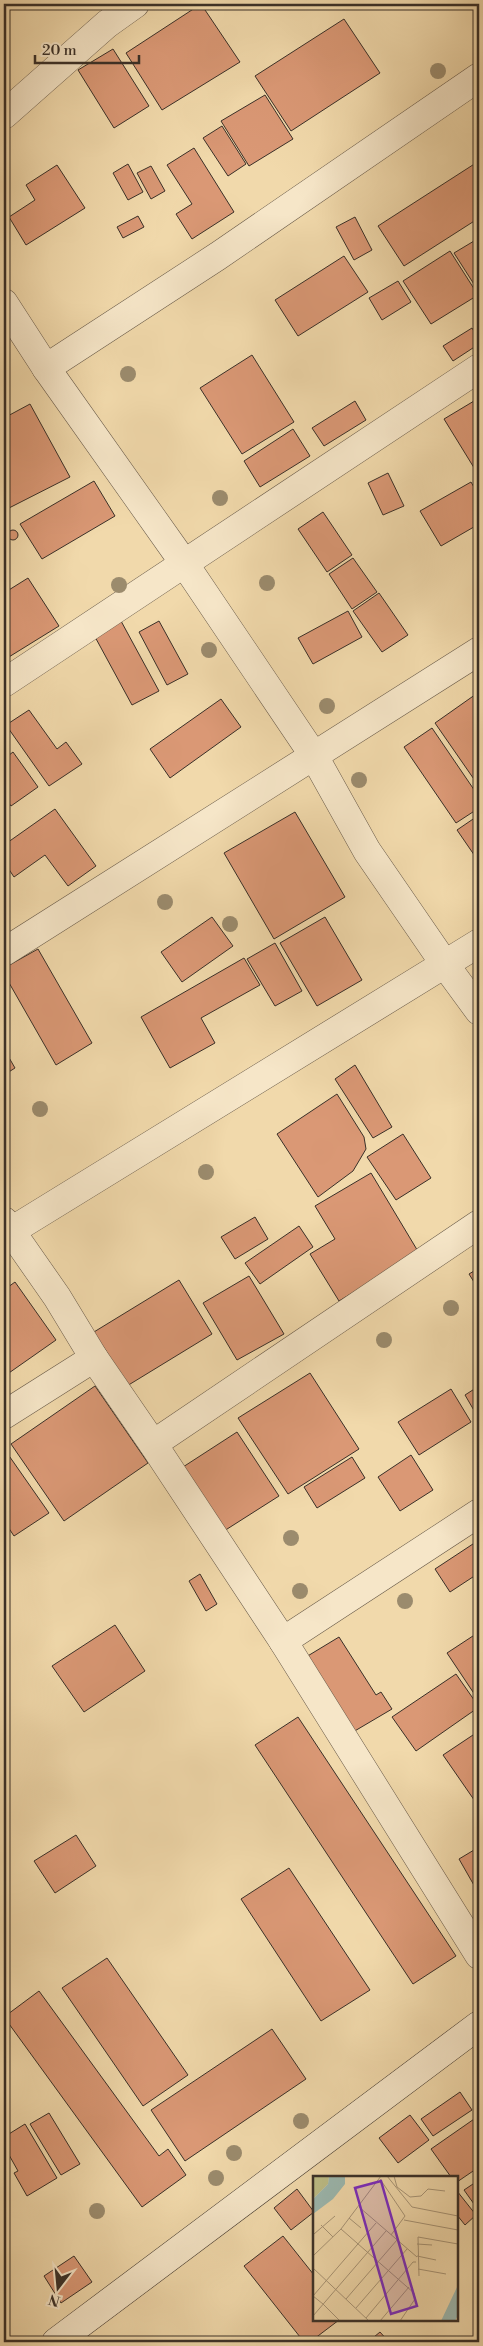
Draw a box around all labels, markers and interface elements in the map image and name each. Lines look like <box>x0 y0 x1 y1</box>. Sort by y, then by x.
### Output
scale bar <box>35 32 139 64</box>
text: 20 m <box>42 41 77 60</box>
inset map <box>313 2176 458 2321</box>
north arrow <box>32 2264 82 2314</box>
text: N <box>47 2289 62 2310</box>

